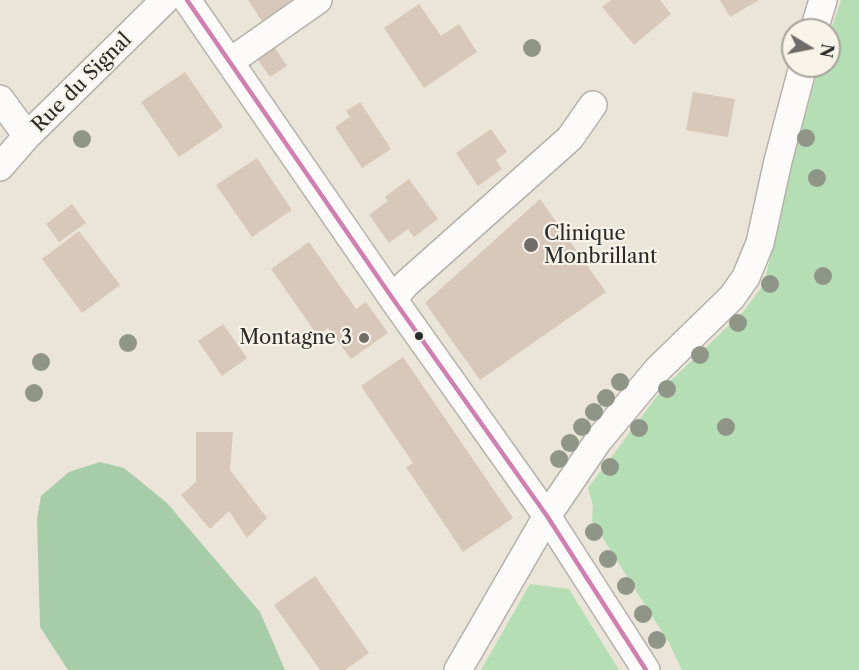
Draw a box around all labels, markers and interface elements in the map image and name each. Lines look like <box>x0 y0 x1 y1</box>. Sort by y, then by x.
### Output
north arrow <box>781 18 841 78</box>
street label: Rue du Signal <box>27 28 137 138</box>
text: N <box>816 42 838 59</box>
place label: Clinique Monbrillant <box>544 222 657 269</box>
marker: Clinique Monbrillant <box>522 236 540 254</box>
place label: Montagne 3 <box>239 326 352 350</box>
unlabelled marker <box>413 330 425 342</box>
marker: Montagne 3 <box>357 331 371 345</box>

